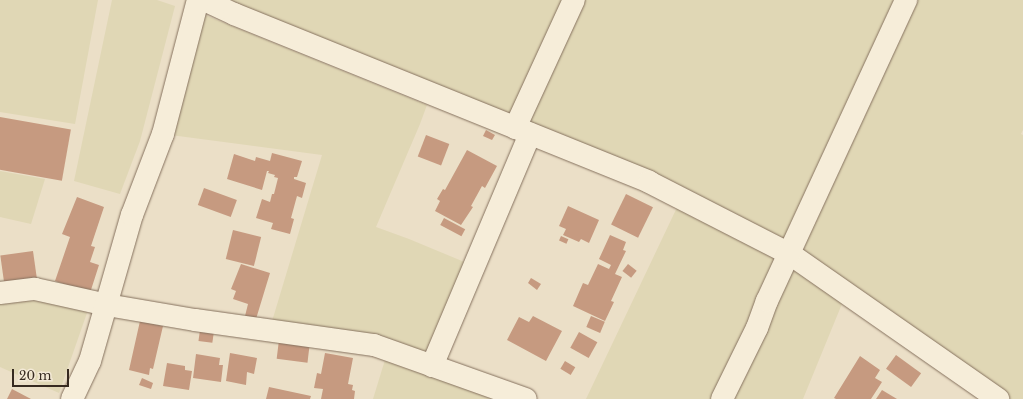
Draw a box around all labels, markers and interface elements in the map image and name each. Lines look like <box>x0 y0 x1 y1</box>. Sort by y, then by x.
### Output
scale bar <box>14 361 71 387</box>
text: 20 m <box>19 368 51 383</box>

